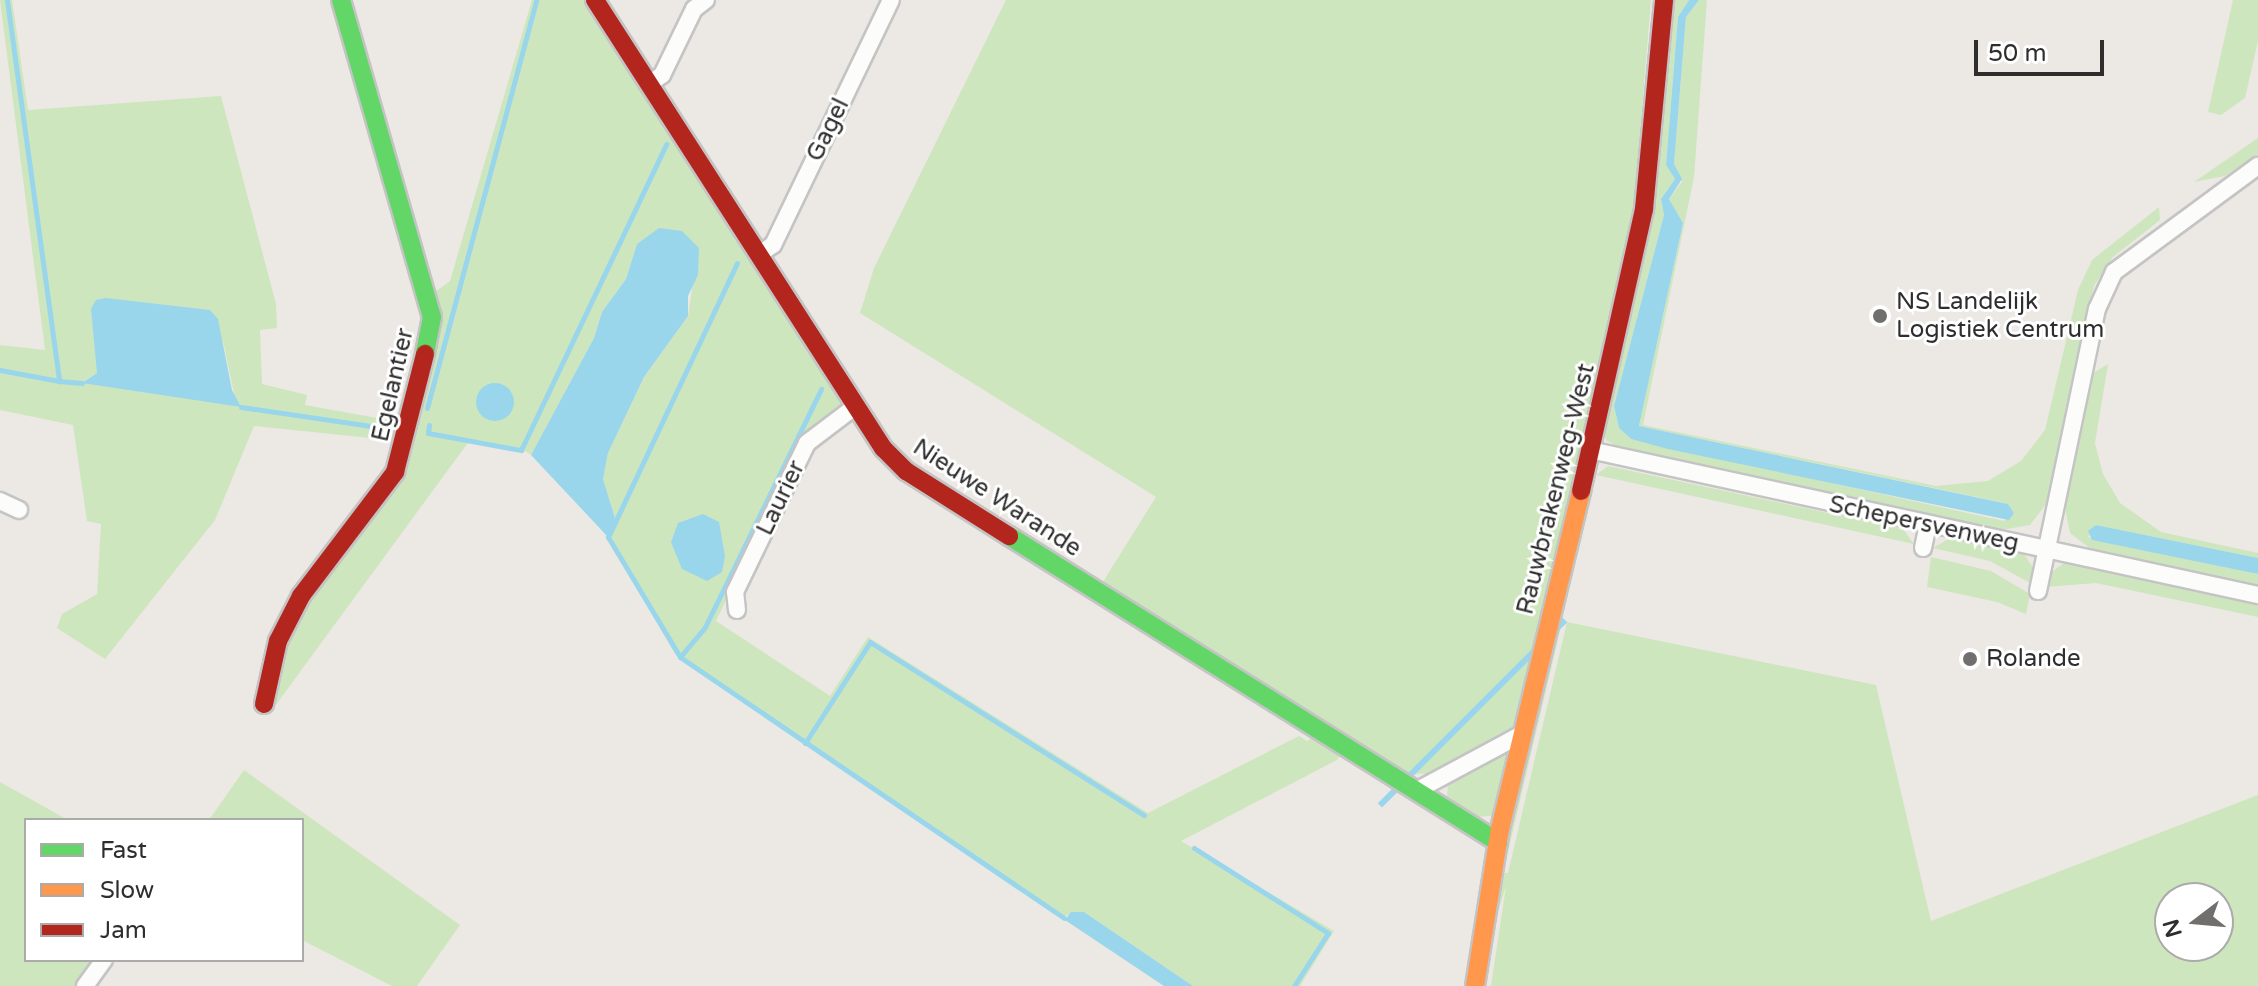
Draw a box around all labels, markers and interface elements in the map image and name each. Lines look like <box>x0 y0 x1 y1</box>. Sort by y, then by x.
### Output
scale bar <box>1978 24 2108 74</box>
text: 50 m <box>1988 39 2046 68</box>
street label: Gagel <box>801 94 855 166</box>
place label: NS Landelijk Logistiek Centrum <box>1896 288 2104 344</box>
marker: NS Landelijk Logistiek Centrum <box>1871 307 1889 325</box>
street label: Egelantier <box>366 326 420 444</box>
street label: Rauwbrakenweg-West <box>1511 361 1601 617</box>
street label: Nieuwe Warande <box>908 433 1086 563</box>
street label: Laurier <box>751 456 811 540</box>
street label: Schepersvenweg <box>1827 490 2021 558</box>
place label: Rolande <box>1986 645 2080 673</box>
marker: Rolande <box>1961 650 1979 668</box>
legend <box>24 818 304 962</box>
text: Fast <box>100 836 147 865</box>
text: Slow <box>100 876 154 905</box>
north arrow <box>2154 882 2234 962</box>
text: Jam <box>100 916 147 945</box>
text: N <box>2158 916 2188 940</box>

